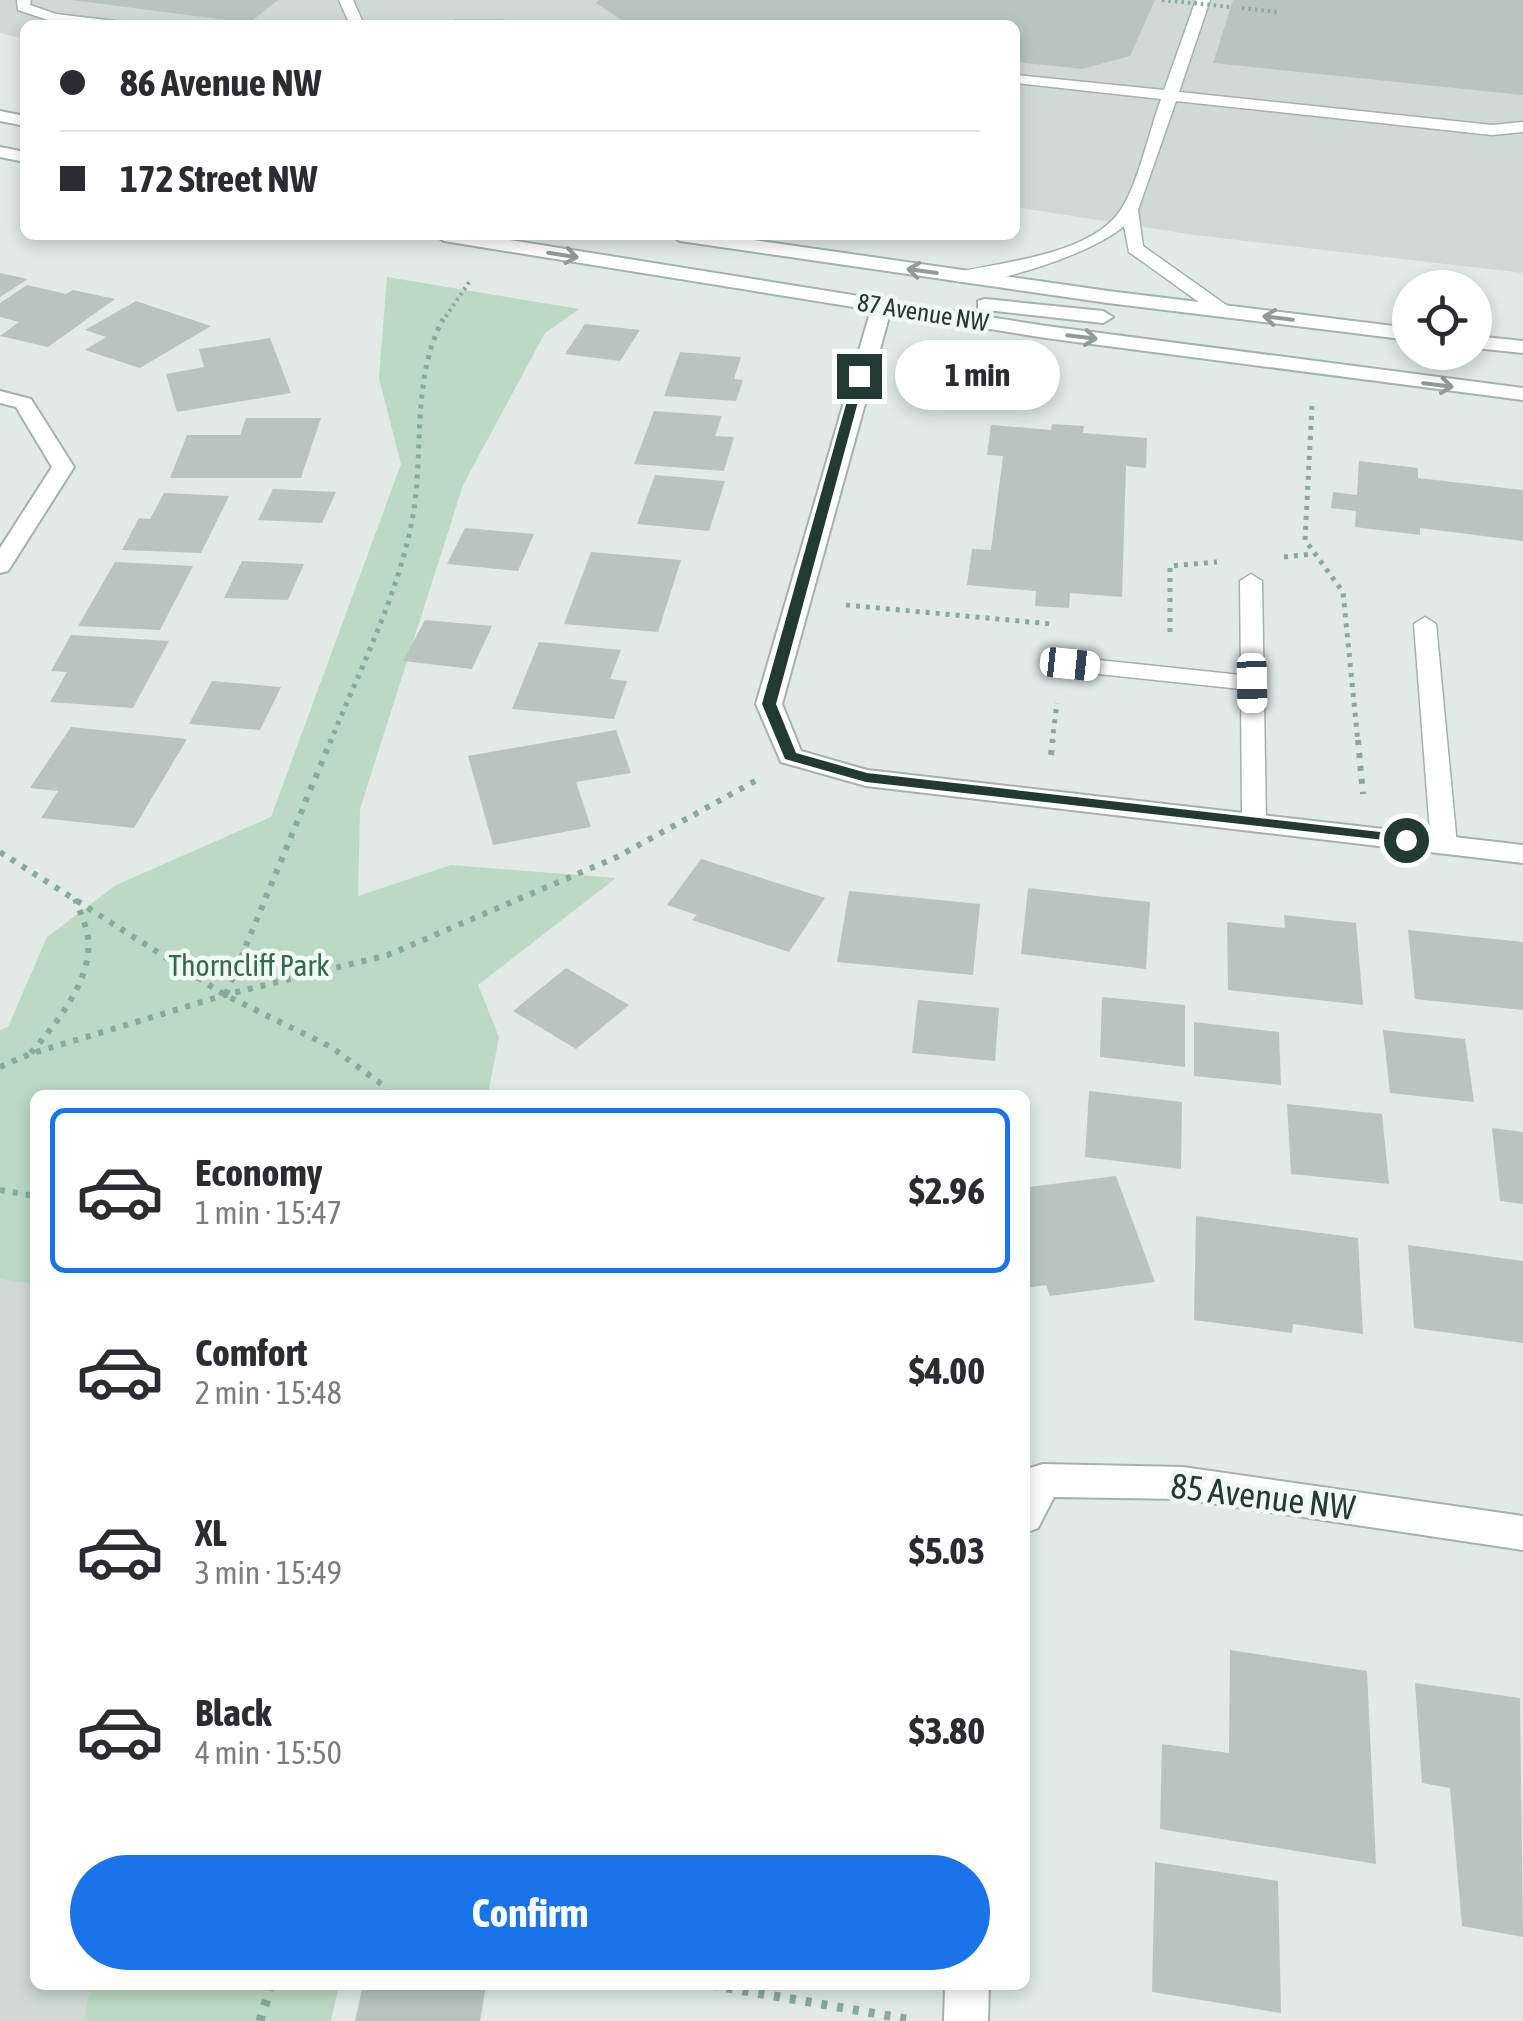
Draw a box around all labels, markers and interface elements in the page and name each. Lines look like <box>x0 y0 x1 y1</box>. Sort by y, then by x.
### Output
text: 86 Avenue NW <box>120 61 321 104</box>
text: 172 Street NW <box>120 157 317 200</box>
one-way arrow <box>546 247 579 265</box>
one-way arrow <box>906 262 938 280</box>
map controls <box>1392 270 1492 370</box>
button: locate <box>1392 270 1492 370</box>
street label: 87 Avenue NW <box>855 288 991 336</box>
one-way arrow <box>1263 308 1295 327</box>
one-way arrow <box>1065 328 1097 346</box>
callout: 1 min <box>894 341 1059 411</box>
route end <box>837 354 882 399</box>
text: 1 min <box>945 356 1010 393</box>
one-way arrow <box>1422 376 1454 394</box>
car <box>1039 646 1101 682</box>
car <box>1236 653 1268 713</box>
route start <box>1384 818 1429 863</box>
park label: Thorncliff Park <box>168 948 330 982</box>
icon: car <box>75 1146 165 1236</box>
text: Economy <box>195 1151 322 1194</box>
text: $2.96 <box>909 1169 985 1212</box>
text: 1 min · 15:47 <box>195 1194 342 1231</box>
icon: car <box>75 1326 165 1416</box>
text: Comfort <box>195 1331 307 1374</box>
text: $4.00 <box>909 1349 985 1392</box>
text: 2 min · 15:48 <box>195 1374 342 1411</box>
street label: 85 Avenue NW <box>1169 1465 1358 1527</box>
icon: car <box>75 1506 165 1596</box>
text: XL <box>195 1511 227 1554</box>
text: $5.03 <box>909 1529 985 1572</box>
text: 3 min · 15:49 <box>195 1554 342 1591</box>
icon: car <box>75 1686 165 1776</box>
text: Black <box>195 1691 272 1734</box>
text: $3.80 <box>909 1709 985 1752</box>
text: 4 min · 15:50 <box>195 1734 342 1771</box>
button: Confirm <box>70 1855 990 1970</box>

